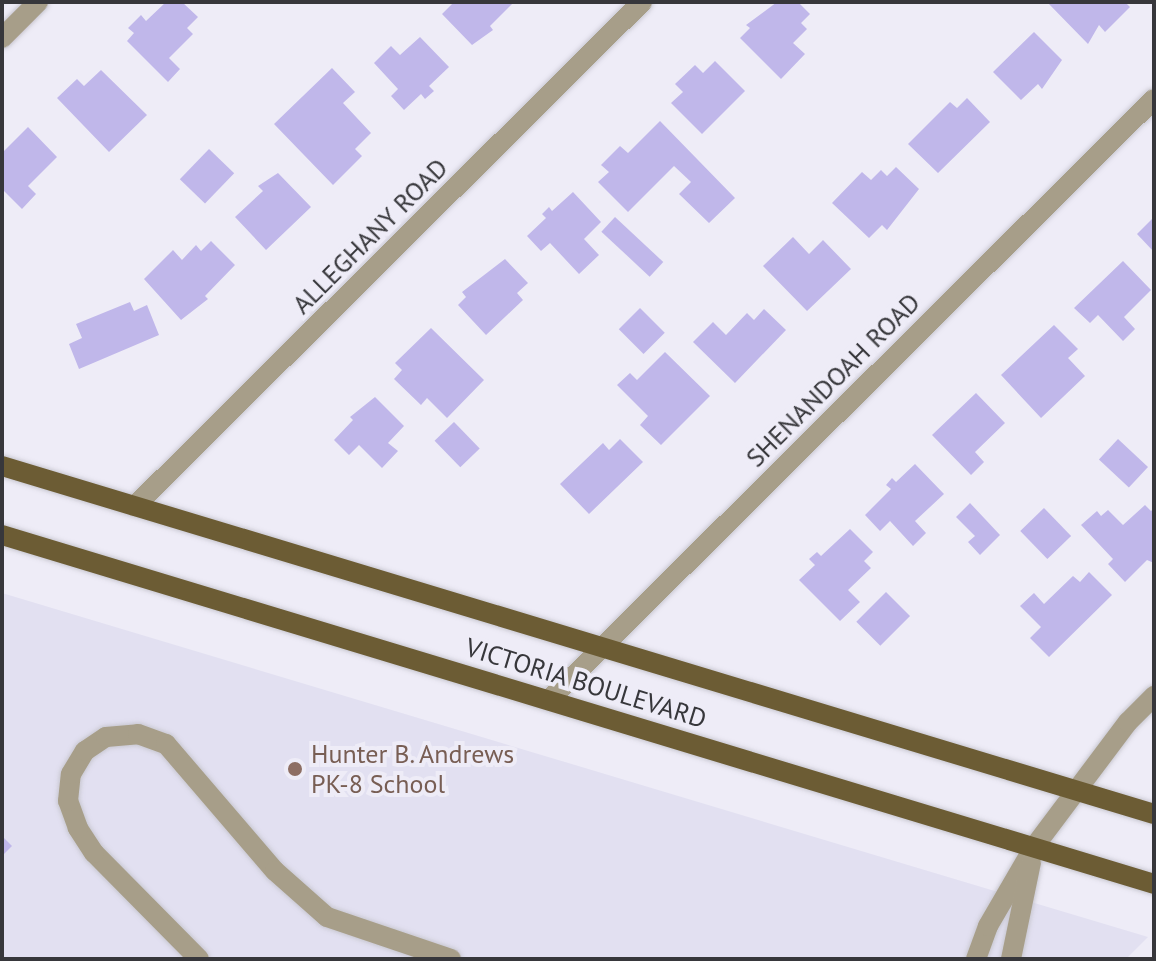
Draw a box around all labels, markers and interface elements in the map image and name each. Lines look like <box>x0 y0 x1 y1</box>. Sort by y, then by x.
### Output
street label: ALLEGHANY ROAD <box>286 152 454 320</box>
street label: SHENANDOAH ROAD <box>740 287 926 473</box>
street label: VICTORIA BOULEVARD <box>461 631 711 735</box>
place label: Hunter B. Andrews PK-8 School <box>311 738 517 800</box>
marker: Hunter B. Andrews PK-8 School <box>286 760 304 778</box>

